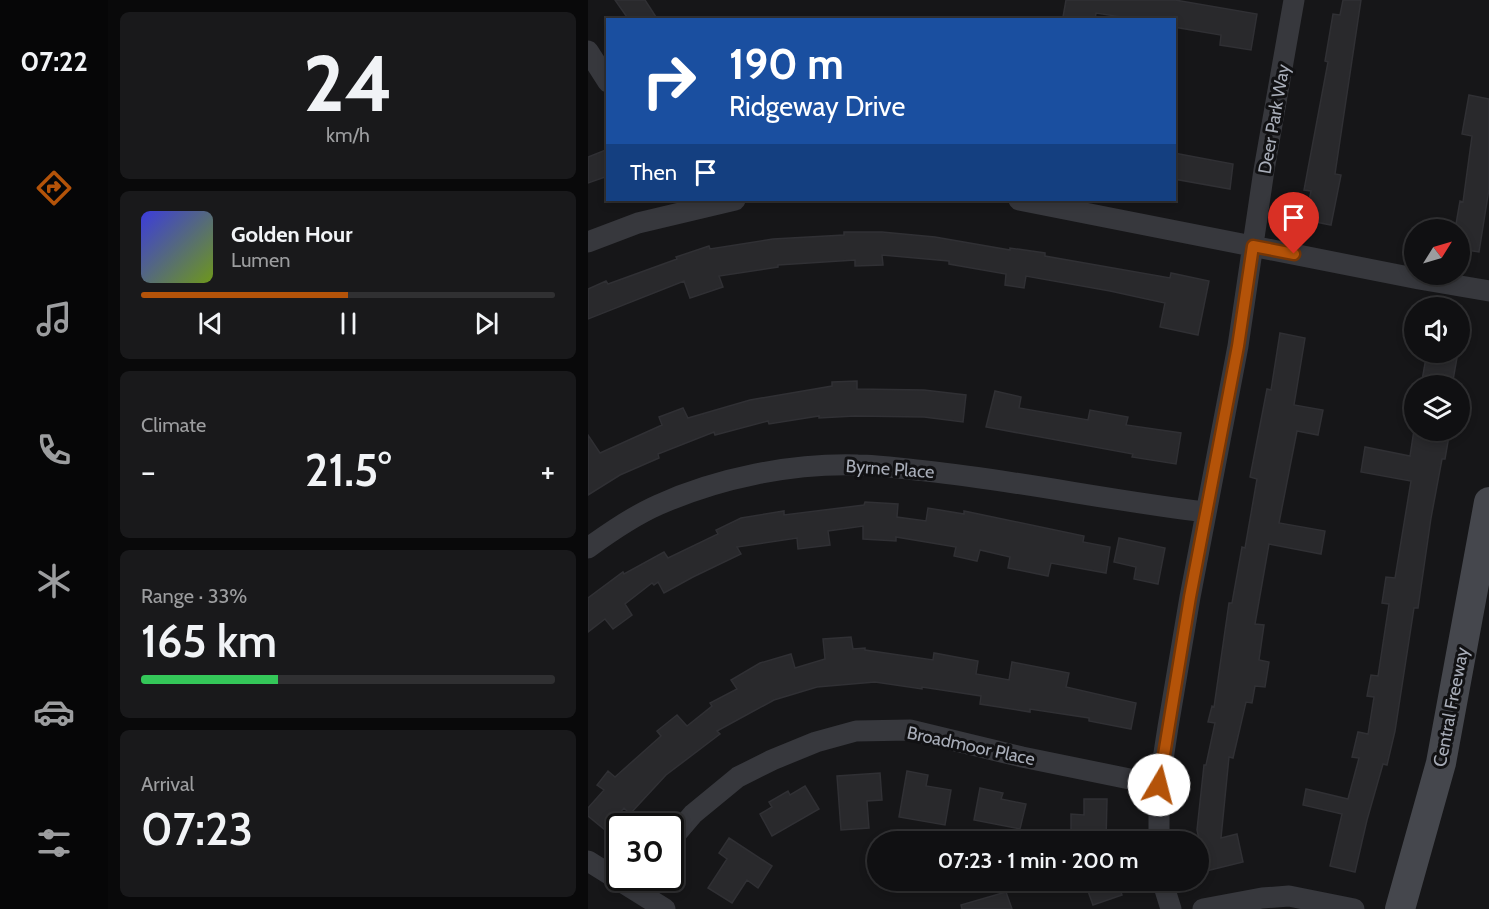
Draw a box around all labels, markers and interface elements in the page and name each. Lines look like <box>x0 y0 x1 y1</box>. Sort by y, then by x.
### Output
text: 24 <box>303 36 393 131</box>
text: 190 m <box>729 38 844 90</box>
icon: right <box>630 42 708 120</box>
text: 07:22 <box>20 45 88 78</box>
street label: Deer Park Way <box>1254 62 1294 176</box>
text: Ridgeway Drive <box>729 90 905 123</box>
text: km/h <box>326 123 370 147</box>
icon: arrive <box>689 156 722 189</box>
text: Then <box>630 159 677 186</box>
icon: directions <box>33 167 75 209</box>
pin <box>1268 192 1319 254</box>
icon: arrive <box>1277 201 1310 234</box>
north arrow <box>1404 219 1470 285</box>
map controls <box>1404 219 1470 441</box>
text: Golden Hour <box>231 221 352 248</box>
text: Lumen <box>231 248 290 272</box>
button: sound <box>1404 297 1470 363</box>
icon: music <box>33 298 75 340</box>
icon: previous <box>194 307 227 340</box>
icon: pause <box>332 307 365 340</box>
icon: next <box>470 307 503 340</box>
button: layers <box>1404 375 1470 441</box>
text: Climate <box>141 413 206 437</box>
icon: phone <box>33 429 75 471</box>
text: 21.5° <box>305 443 391 497</box>
text: − <box>141 451 156 491</box>
text: + <box>540 451 555 491</box>
street label: Byrne Place <box>845 455 935 483</box>
icon: climate <box>33 560 75 602</box>
text: Range · 33% <box>141 584 247 608</box>
text: 165 km <box>141 614 277 668</box>
street label: Central Freeway <box>1429 645 1473 769</box>
icon: car <box>33 691 75 733</box>
street label: Broadmoor Place <box>905 722 1037 770</box>
position arrow <box>1127 753 1191 817</box>
text: Arrival <box>141 772 194 796</box>
text: 07:23 <box>141 802 253 856</box>
speed limit sign: 30 <box>606 813 684 891</box>
icon: filters <box>33 822 75 864</box>
text: 07:23 · 1 min · 200 m <box>938 847 1138 874</box>

